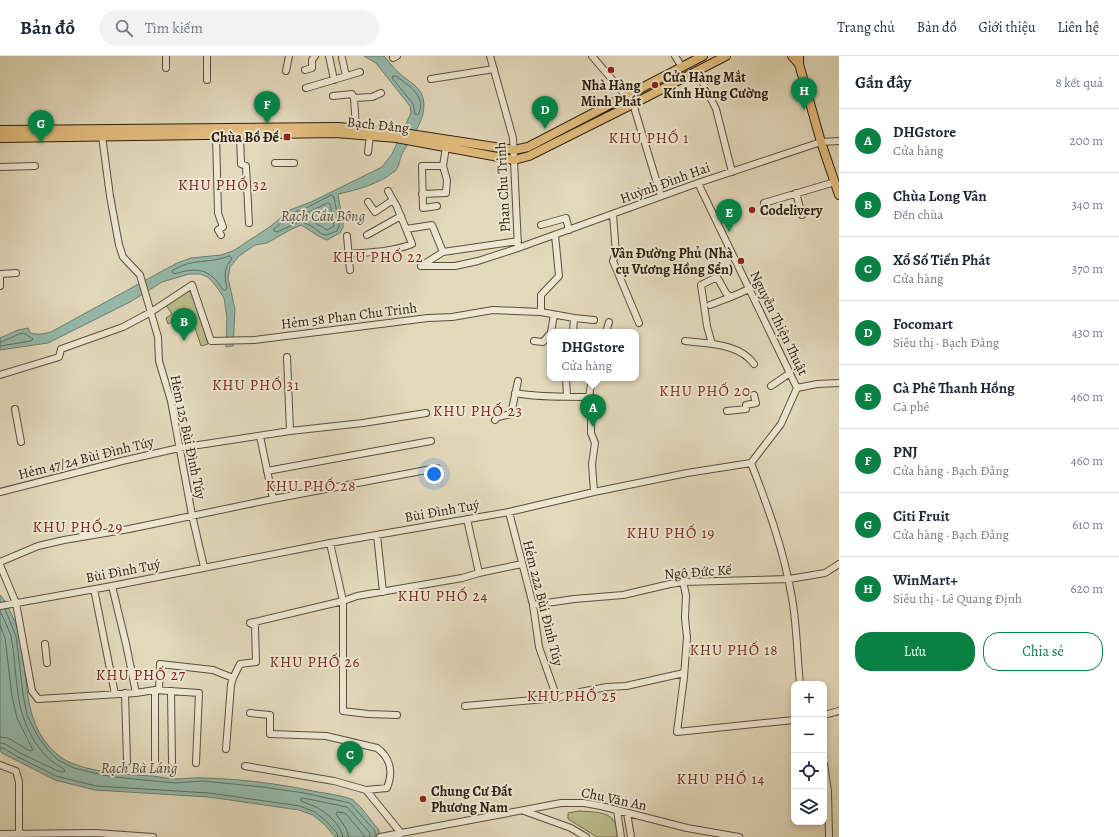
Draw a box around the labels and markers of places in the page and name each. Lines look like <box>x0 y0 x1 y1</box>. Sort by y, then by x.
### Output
marker: Nhà Hàng Minh Phát <box>606 65 616 75</box>
place label: Cửa Hàng Mắt Kính Hùng Cường <box>663 68 769 103</box>
place label: Nhà Hàng Minh Phát <box>581 76 642 111</box>
pin: H <box>791 77 817 110</box>
marker: Cửa Hàng Mắt Kính Hùng Cường <box>650 80 660 90</box>
pin: F <box>254 91 280 124</box>
pin: D <box>532 96 558 129</box>
pin: G <box>28 110 54 143</box>
place label: Chùa Bồ Đề <box>211 128 280 147</box>
marker: Chùa Bồ Đề <box>282 132 292 142</box>
pin: E <box>716 199 742 232</box>
place label: Codelivery <box>760 201 823 220</box>
marker: Codelivery <box>747 205 757 215</box>
place label: Vân Đường Phủ (Nhà cụ Vương Hồng Sển) <box>610 244 733 279</box>
marker: Vân Đường Phủ (Nhà cụ Vương Hồng Sển) <box>736 256 746 266</box>
pin: B <box>171 308 197 341</box>
pin: A <box>580 394 606 427</box>
pin: C <box>337 741 363 774</box>
place label: Chung Cư Đất Phương Nam <box>431 782 513 817</box>
marker: Chung Cư Đất Phương Nam <box>418 794 428 804</box>

